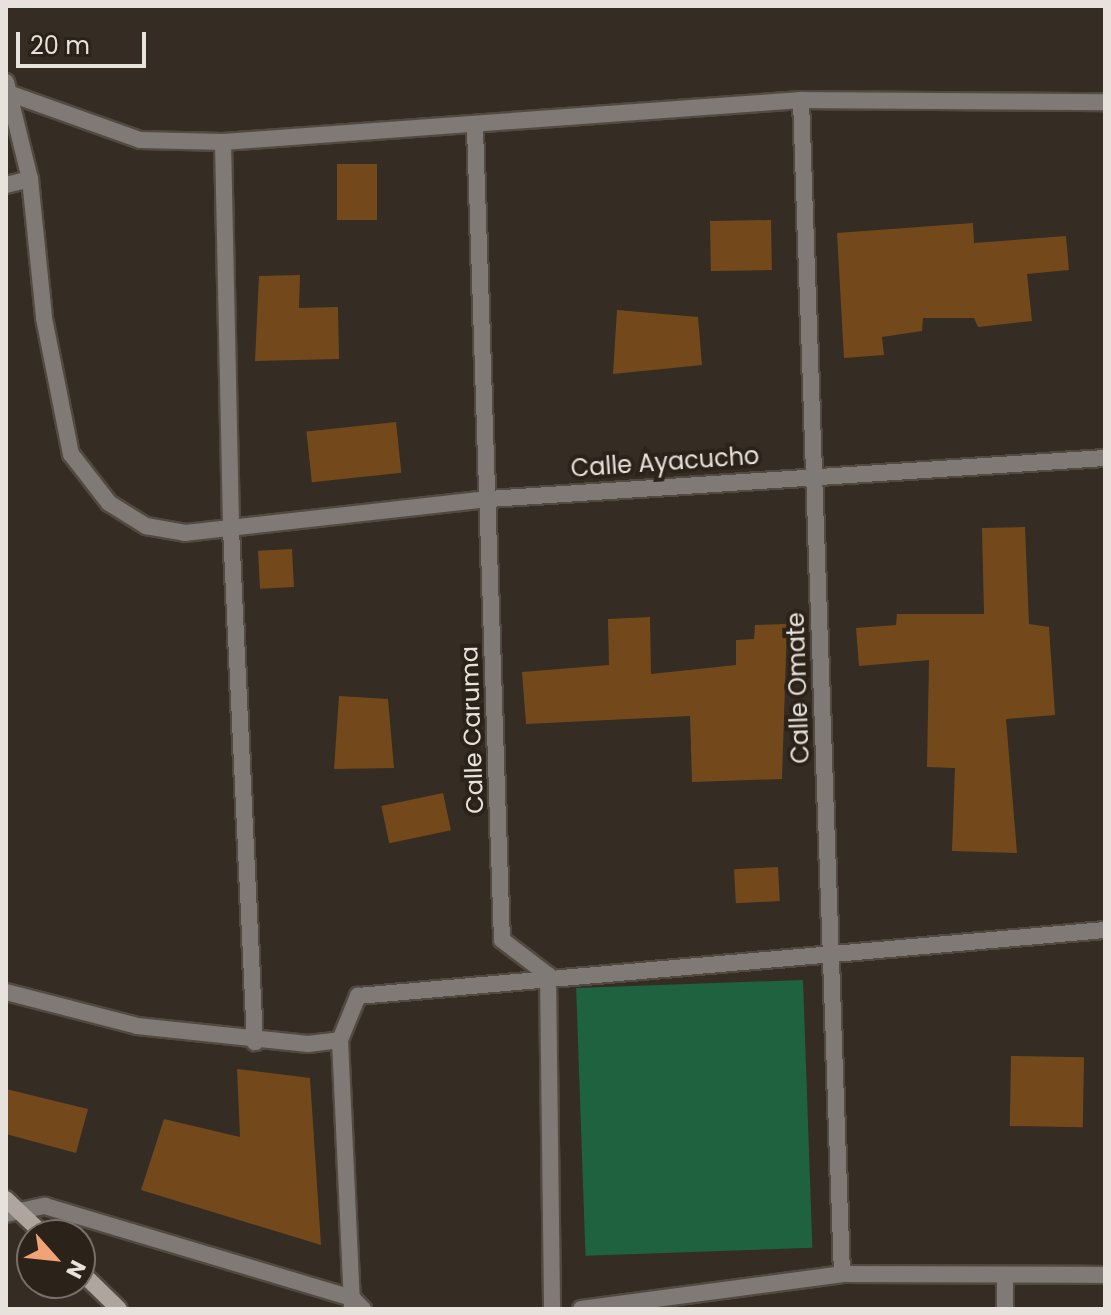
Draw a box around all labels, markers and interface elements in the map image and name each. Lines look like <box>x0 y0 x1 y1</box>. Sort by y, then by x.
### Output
scale bar <box>20 16 150 66</box>
text: 20 m <box>30 29 90 62</box>
street label: Calle Ayacucho <box>570 441 760 483</box>
street label: Calle Omate <box>781 612 815 764</box>
street label: Calle Caruma <box>455 646 489 814</box>
north arrow <box>16 1219 96 1299</box>
text: N <box>58 1255 94 1284</box>

